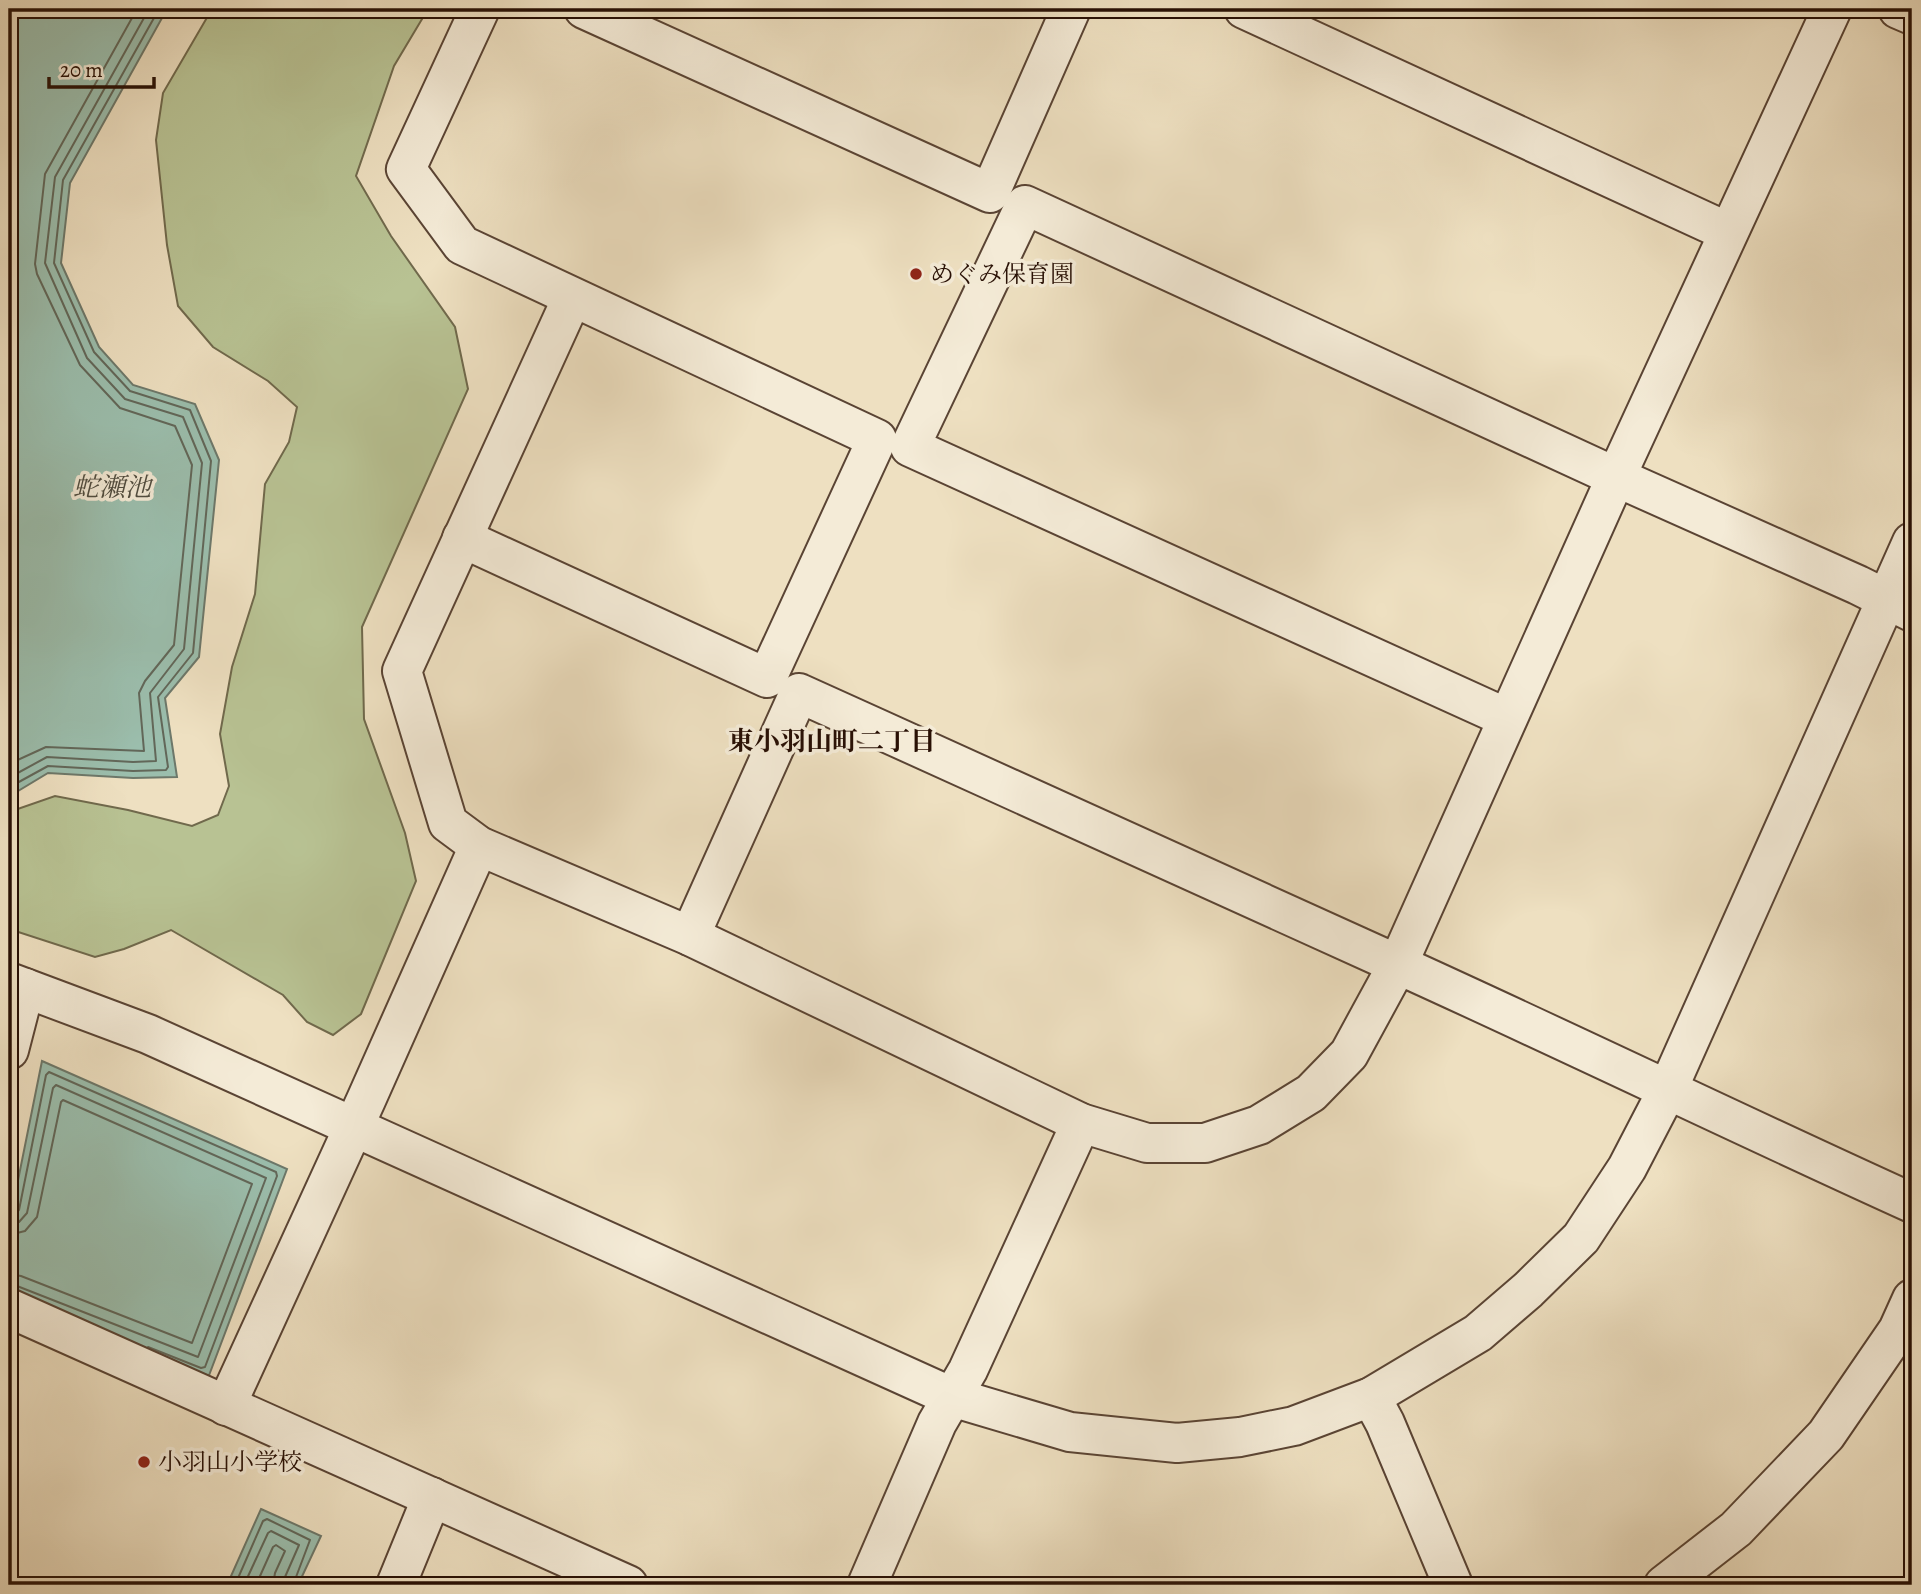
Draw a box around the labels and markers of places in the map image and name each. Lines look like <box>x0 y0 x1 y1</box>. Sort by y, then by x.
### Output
place label: めぐみ保育園 <box>930 258 1074 290</box>
marker: めぐみ保育園 <box>908 266 924 282</box>
place label: 小羽山小学校 <box>158 1446 302 1478</box>
marker: 小羽山小学校 <box>136 1454 152 1470</box>

